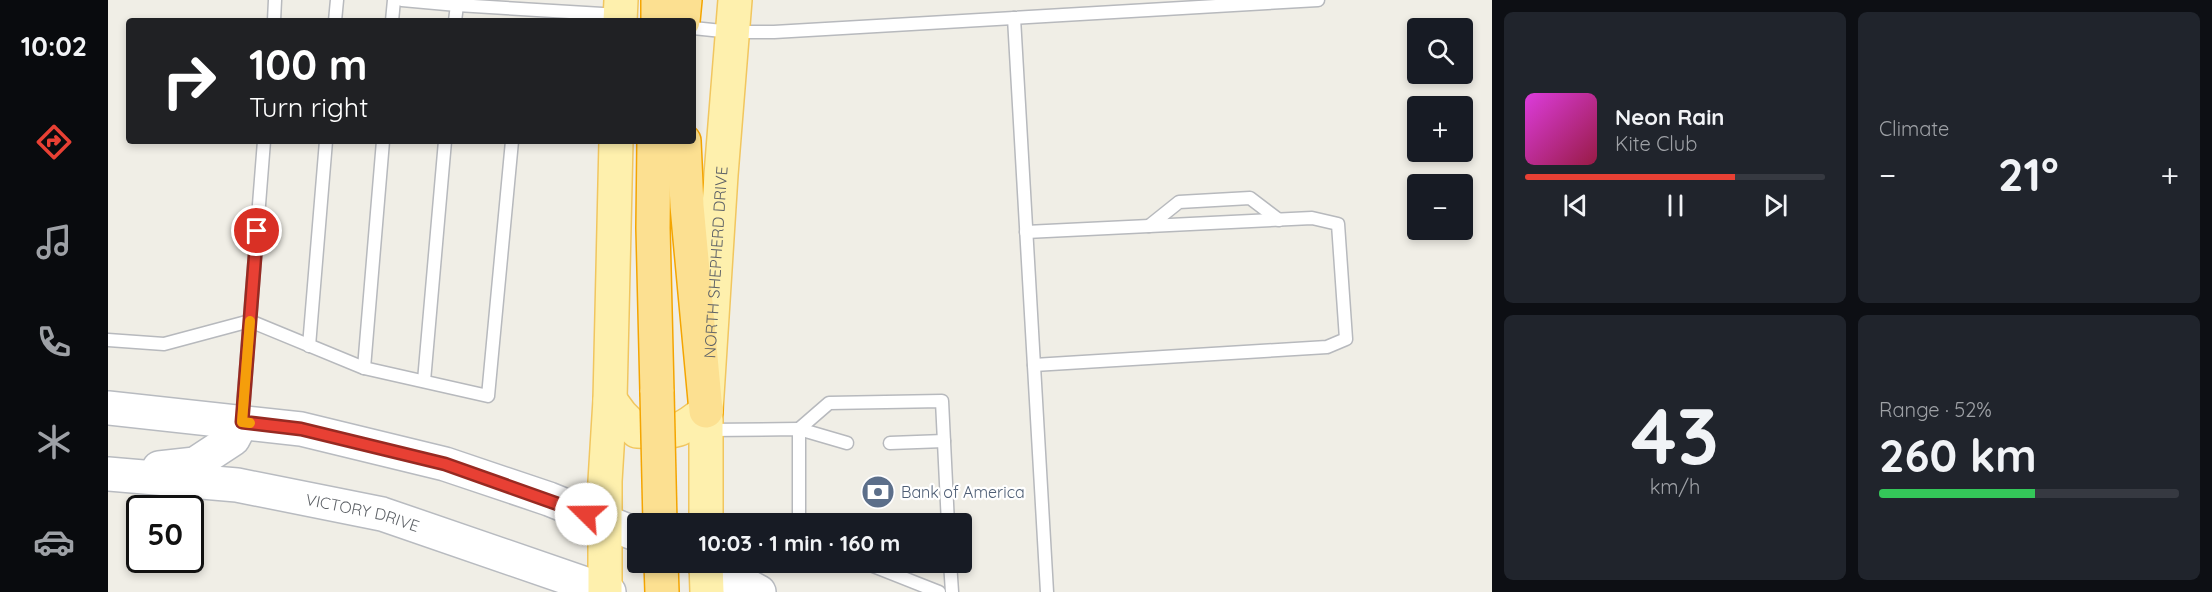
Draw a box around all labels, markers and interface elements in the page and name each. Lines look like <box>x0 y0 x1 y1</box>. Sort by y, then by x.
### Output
map controls <box>1407 18 1473 240</box>
button: search <box>1407 18 1473 84</box>
text: 10:02 <box>21 29 87 63</box>
text: 100 m <box>249 38 367 91</box>
icon: right <box>150 42 228 120</box>
text: Turn right <box>249 90 368 124</box>
button: + <box>1407 96 1473 162</box>
text: Neon Rain <box>1615 103 1724 131</box>
text: Climate <box>1879 116 1949 141</box>
icon: directions <box>33 121 75 163</box>
text: Kite Club <box>1615 131 1697 156</box>
text: 21° <box>1998 146 2059 202</box>
text: − <box>1879 154 1896 195</box>
text: + <box>2160 154 2179 195</box>
street label: NORTH SHEPHERD DRIVE <box>699 166 732 359</box>
button: − <box>1407 174 1473 240</box>
icon: previous <box>1559 189 1592 222</box>
icon: pause <box>1659 189 1692 222</box>
icon: next <box>1759 189 1792 222</box>
pin <box>231 205 282 256</box>
icon: arrive <box>240 214 273 247</box>
icon: music <box>33 221 75 263</box>
icon: phone <box>33 321 75 363</box>
text: 43 <box>1631 386 1719 484</box>
text: Range · 52% <box>1879 397 1992 422</box>
icon: climate <box>33 421 75 463</box>
text: 260 km <box>1879 427 2037 483</box>
bank icon: Bank of America <box>860 474 896 510</box>
text: km/h <box>1650 474 1700 499</box>
position arrow <box>554 482 618 546</box>
place label: Bank of America <box>901 482 1025 502</box>
street label: VICTORY DRIVE <box>304 489 422 536</box>
speed limit sign: 50 <box>126 495 204 573</box>
icon: car <box>33 521 75 563</box>
text: 10:03 · 1 min · 160 m <box>699 529 900 557</box>

